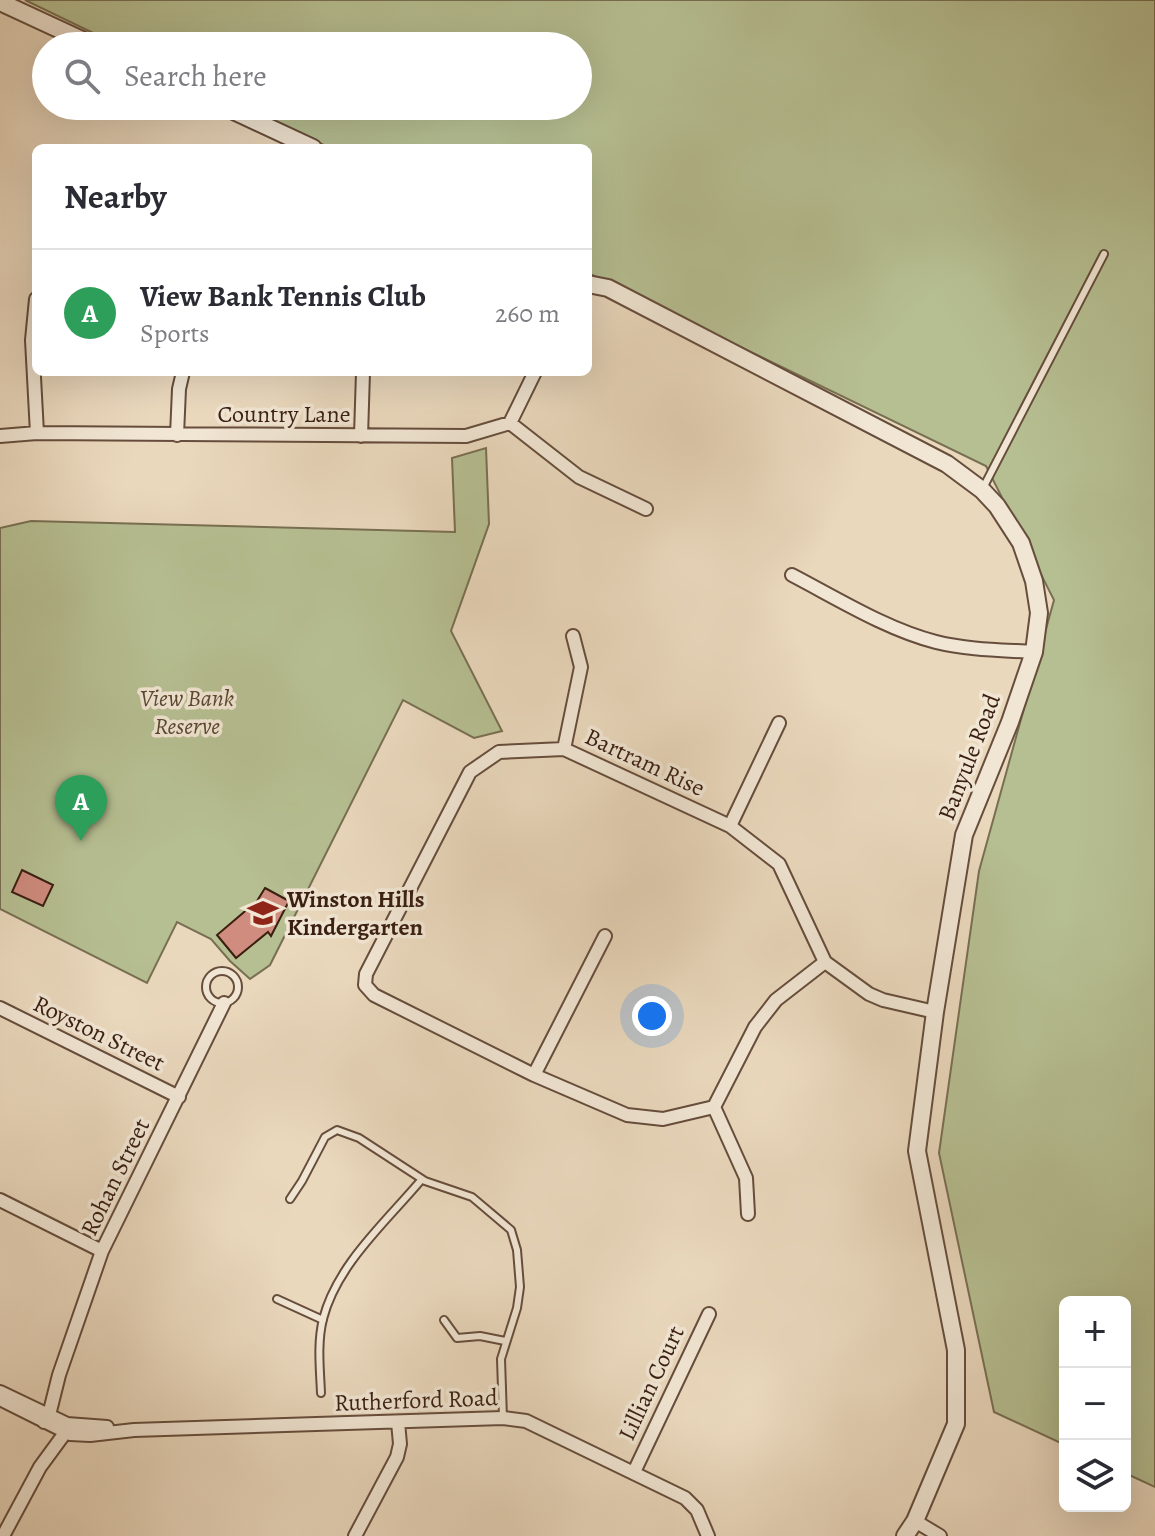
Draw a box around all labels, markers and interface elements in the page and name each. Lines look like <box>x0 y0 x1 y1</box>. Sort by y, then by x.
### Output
search box <box>32 32 592 120</box>
icon: search <box>60 54 104 98</box>
text: Search here <box>124 56 267 96</box>
text: Nearby <box>64 173 167 220</box>
text: View Bank Tennis Club <box>140 276 426 316</box>
text: A <box>82 296 98 331</box>
text: 260 m <box>495 296 560 331</box>
text: Sports <box>140 316 209 351</box>
street label: Country Lane <box>218 398 350 430</box>
park label: View Bank Reserve <box>140 682 235 742</box>
street label: Banyule Road <box>930 689 1008 825</box>
street label: Bartram Rise <box>580 720 710 804</box>
pin: A <box>55 775 107 841</box>
place label: Winston Hills Kindergarten <box>286 883 424 943</box>
school or university icon: Winston Hills Kindergarten <box>246 896 280 930</box>
street label: Royston Street <box>28 987 170 1079</box>
your location <box>632 996 672 1036</box>
street label: Rohan Street <box>73 1113 157 1241</box>
map controls <box>1059 1296 1131 1512</box>
button: + <box>1059 1296 1131 1368</box>
street label: Lillian Court <box>610 1320 692 1446</box>
button: − <box>1059 1368 1131 1440</box>
street label: Rutherford Road <box>334 1381 498 1419</box>
button: layers <box>1059 1440 1131 1512</box>

